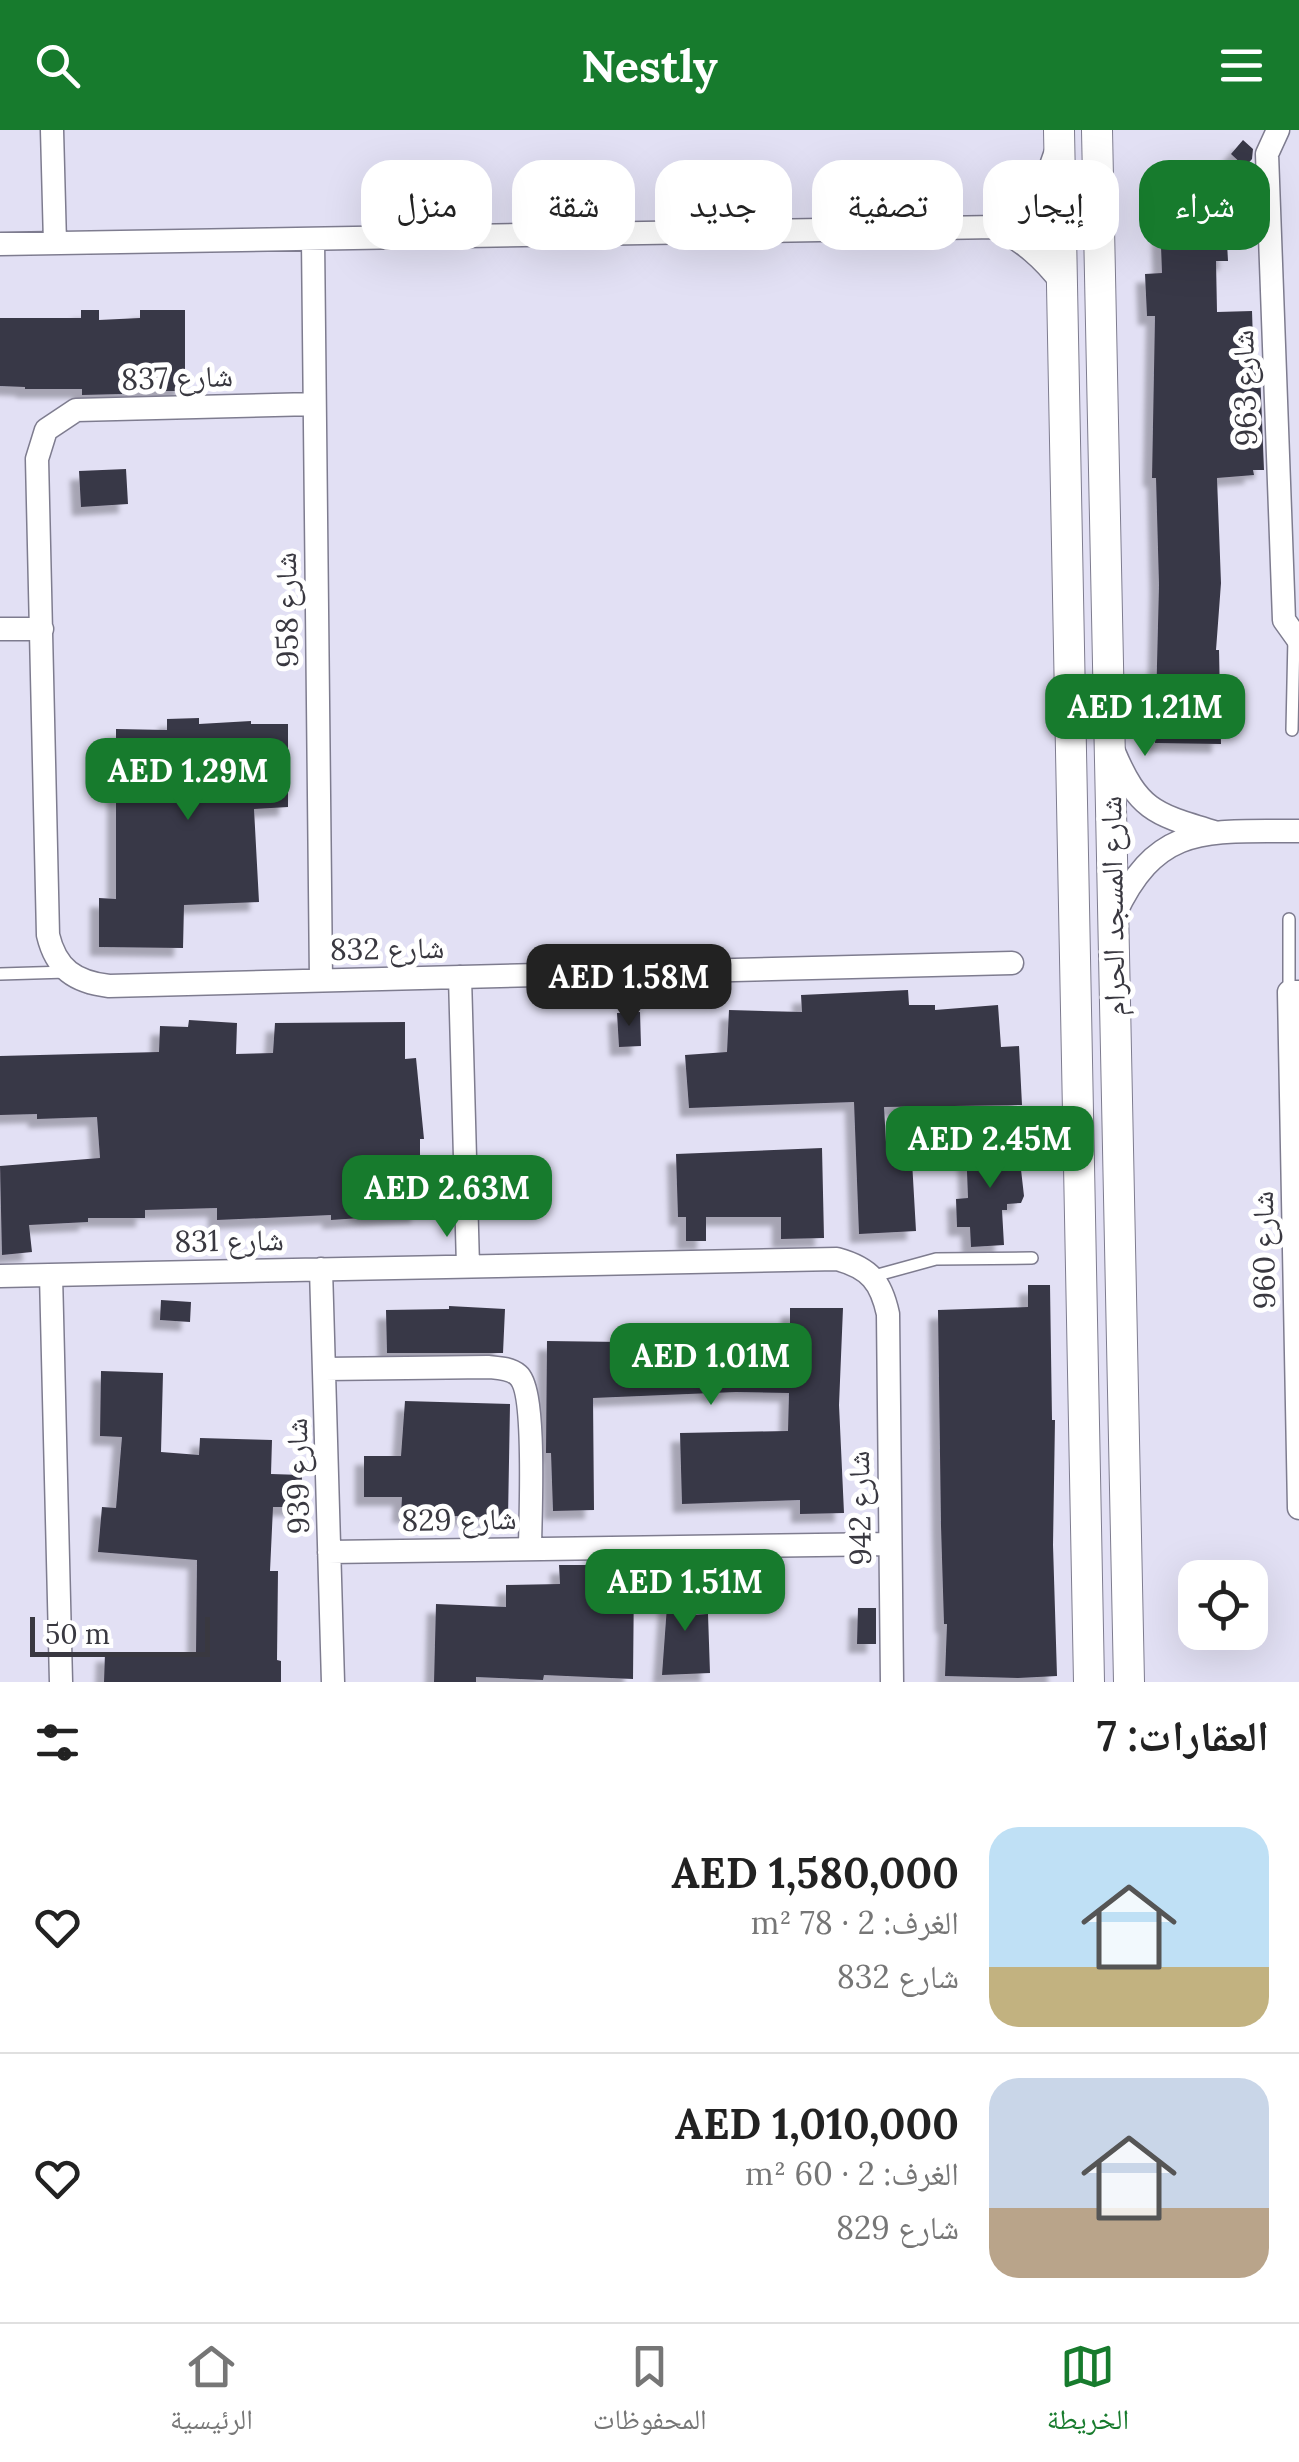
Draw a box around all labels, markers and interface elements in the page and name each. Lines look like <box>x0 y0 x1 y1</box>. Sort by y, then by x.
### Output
text: Nestly <box>581 37 718 94</box>
icon: search <box>30 38 85 93</box>
icon: menu <box>1214 38 1269 93</box>
chip: منزل <box>361 160 492 250</box>
chip: شقة <box>512 160 635 250</box>
chip: جديد <box>655 160 792 250</box>
chip: تصفية <box>812 160 963 250</box>
chip: إيجار <box>983 160 1119 250</box>
chip: شراء <box>1139 160 1270 250</box>
street label: شارع 963 <box>1223 329 1266 447</box>
street label: شارع 837 <box>121 356 233 399</box>
street label: شارع 958 <box>266 552 307 668</box>
pin: AED 1.21M <box>1031 674 1259 759</box>
text: AED 1.21M <box>1067 686 1223 727</box>
pin: AED 1.29M <box>74 738 302 823</box>
text: AED 1.29M <box>107 750 269 791</box>
street label: شارع المسجد الحرام <box>1091 796 1134 1016</box>
street label: شارع 832 <box>329 928 445 969</box>
pin: AED 1.58M <box>515 944 743 1029</box>
text: AED 1.58M <box>548 956 710 997</box>
pin: AED 2.45M <box>876 1106 1104 1191</box>
text: AED 2.45M <box>908 1118 1072 1159</box>
pin: AED 2.63M <box>333 1155 561 1240</box>
text: AED 2.63M <box>364 1167 530 1208</box>
street label: شارع 960 <box>1243 1191 1284 1309</box>
street label: شارع 831 <box>174 1220 284 1261</box>
pin: AED 1.01M <box>597 1323 825 1408</box>
text: AED 1.01M <box>632 1335 790 1376</box>
street label: شارع 939 <box>277 1418 318 1534</box>
street label: شارع 942 <box>839 1450 880 1566</box>
street label: شارع 829 <box>401 1499 517 1540</box>
pin: AED 1.51M <box>571 1549 799 1634</box>
map controls <box>1178 1560 1268 1650</box>
button: locate <box>1178 1560 1268 1650</box>
text: AED 1.51M <box>607 1561 763 1602</box>
scale bar <box>30 1612 210 1656</box>
text: 50 m <box>45 1616 110 1652</box>
text: العقارات: 7 <box>1097 1709 1269 1763</box>
icon: filters <box>30 1715 85 1770</box>
text: AED 1,580,000 <box>672 1846 959 1900</box>
icon: home <box>1069 1867 1189 1987</box>
icon: heart <box>30 1900 85 1955</box>
text: الغرف: 2 · 78 m² <box>751 1902 959 1943</box>
text: شارع 832 <box>837 1956 959 1997</box>
text: AED 1,010,000 <box>675 2097 959 2151</box>
icon: home <box>1069 2118 1189 2238</box>
icon: heart <box>30 2151 85 2206</box>
text: الغرف: 2 · 60 m² <box>745 2153 959 2194</box>
text: شارع 829 <box>836 2207 959 2248</box>
tab: الرئيسية <box>170 2339 253 2447</box>
tab: المحفوظات <box>593 2339 707 2447</box>
tab: الخريطة <box>1047 2339 1129 2447</box>

